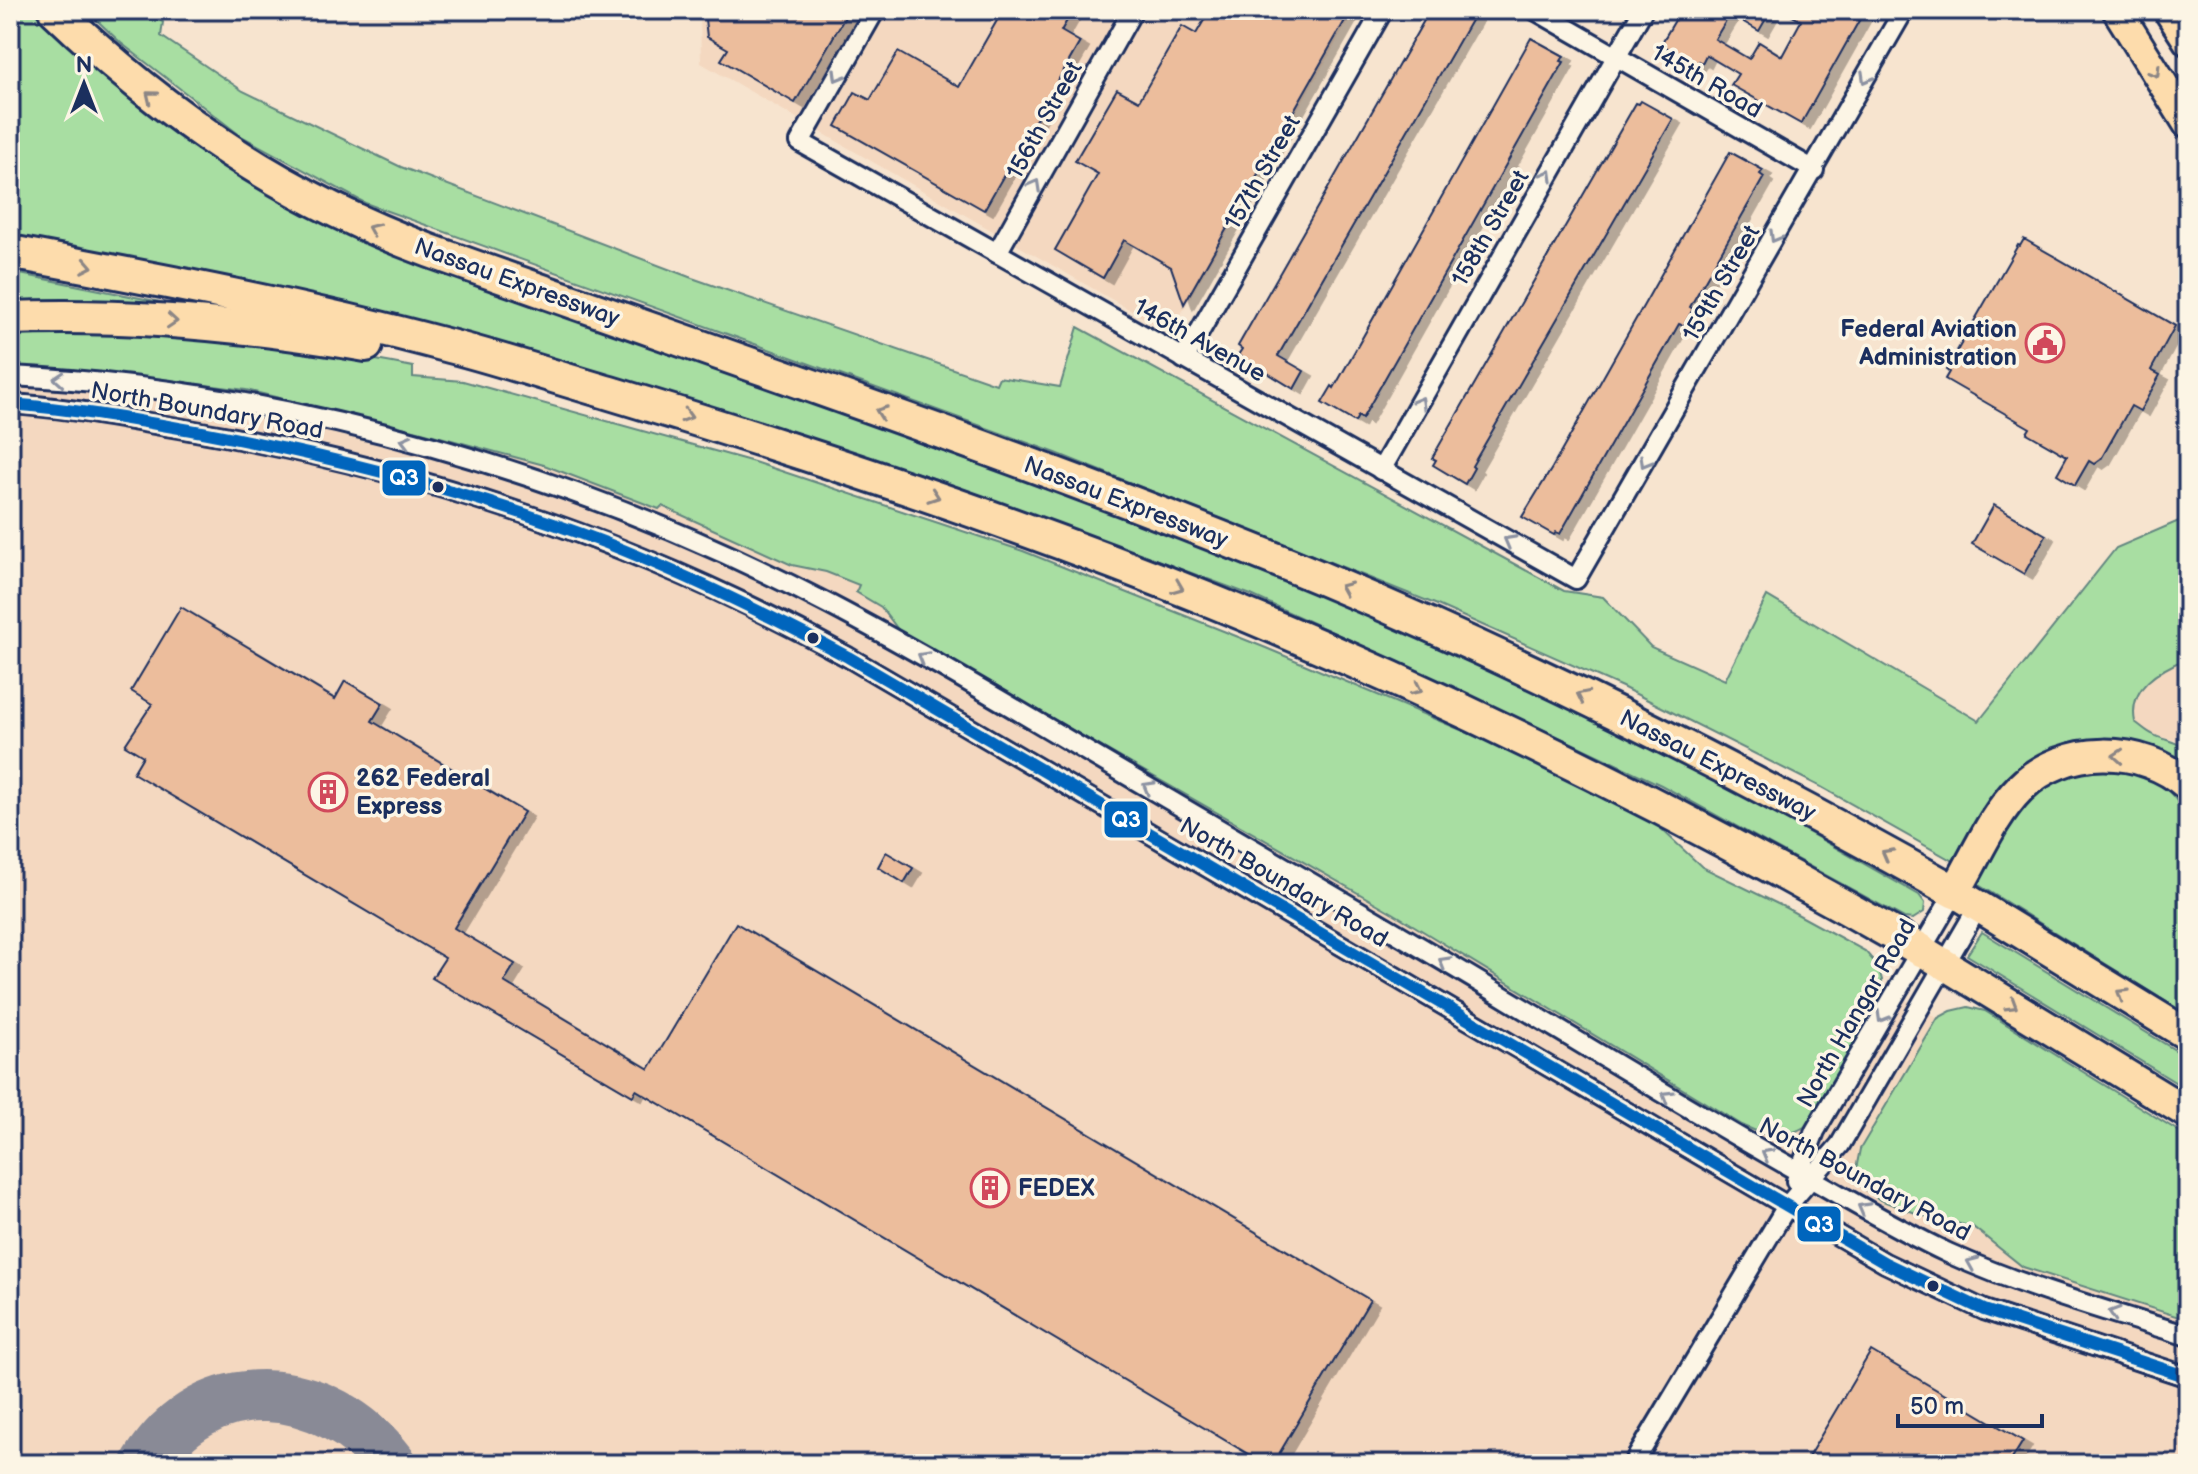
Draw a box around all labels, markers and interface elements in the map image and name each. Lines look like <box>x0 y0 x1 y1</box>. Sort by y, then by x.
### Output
street label: 145th Road <box>1646 38 1767 125</box>
north arrow <box>44 44 124 124</box>
text: N <box>76 52 92 79</box>
street label: 156th Street <box>1000 56 1089 184</box>
one-way arrow <box>2146 63 2161 78</box>
one-way arrow <box>832 67 848 82</box>
one-way arrow <box>1860 69 1876 84</box>
one-way arrow <box>145 91 160 105</box>
street label: 157th Street <box>1218 109 1307 235</box>
street label: 158th Street <box>1445 164 1536 292</box>
one-way arrow <box>1538 170 1554 184</box>
one-way arrow <box>1026 178 1041 193</box>
street label: 159th Street <box>1677 219 1767 347</box>
one-way arrow <box>367 222 382 238</box>
one-way arrow <box>1769 228 1785 243</box>
street label: Nassau Expressway <box>410 232 624 333</box>
one-way arrow <box>80 257 93 274</box>
street label: 146th Avenue <box>1129 292 1271 389</box>
one-way arrow <box>166 312 179 329</box>
place label: Federal Aviation Administration <box>1840 315 2017 372</box>
public building icon: Federal Aviation Administration <box>2024 322 2066 364</box>
one-way arrow <box>52 370 65 387</box>
street label: North Boundary Road <box>88 376 325 445</box>
one-way arrow <box>1410 396 1425 410</box>
one-way arrow <box>875 405 889 422</box>
one-way arrow <box>680 407 694 423</box>
one-way arrow <box>399 434 413 451</box>
street label: Nassau Expressway <box>1020 450 1232 555</box>
one-way arrow <box>1639 453 1654 468</box>
line badge: Q3 <box>381 459 427 497</box>
text: Q3 <box>389 465 419 492</box>
unlabelled marker <box>430 479 446 495</box>
one-way arrow <box>927 487 941 503</box>
one-way arrow <box>1503 535 1517 551</box>
one-way arrow <box>1170 578 1184 594</box>
one-way arrow <box>1339 582 1353 598</box>
unlabelled marker <box>805 630 821 646</box>
one-way arrow <box>917 651 932 667</box>
one-way arrow <box>1409 680 1423 696</box>
one-way arrow <box>1575 690 1590 705</box>
street label: Nassau Expressway <box>1615 703 1821 828</box>
one-way arrow <box>2111 748 2124 765</box>
place label: 262 Federal Express <box>356 764 490 821</box>
building icon: 262 Federal Express <box>307 771 349 813</box>
one-way arrow <box>1142 781 1157 797</box>
line badge: Q3 <box>1103 800 1149 839</box>
text: Q3 <box>1111 807 1141 834</box>
street label: North Boundary Road <box>1175 811 1393 954</box>
one-way arrow <box>1881 848 1896 864</box>
street label: North Hangar Road <box>1791 914 1922 1113</box>
one-way arrow <box>1438 956 1453 971</box>
one-way arrow <box>2116 988 2131 1003</box>
one-way arrow <box>2003 995 2018 1010</box>
one-way arrow <box>1876 1008 1892 1023</box>
one-way arrow <box>1661 1090 1676 1105</box>
street label: North Boundary Road <box>1754 1111 1976 1248</box>
one-way arrow <box>1761 1148 1775 1164</box>
building icon: FEDEX <box>969 1167 1011 1209</box>
place label: FEDEX <box>1018 1174 1095 1203</box>
one-way arrow <box>1856 1202 1871 1217</box>
line badge: Q3 <box>1796 1205 1842 1243</box>
text: Q3 <box>1804 1212 1834 1239</box>
one-way arrow <box>1966 1257 1980 1273</box>
unlabelled marker <box>1925 1278 1941 1294</box>
one-way arrow <box>2107 1306 2121 1322</box>
scale bar <box>1898 1378 2042 1428</box>
text: 50 m <box>1910 1392 1964 1421</box>

